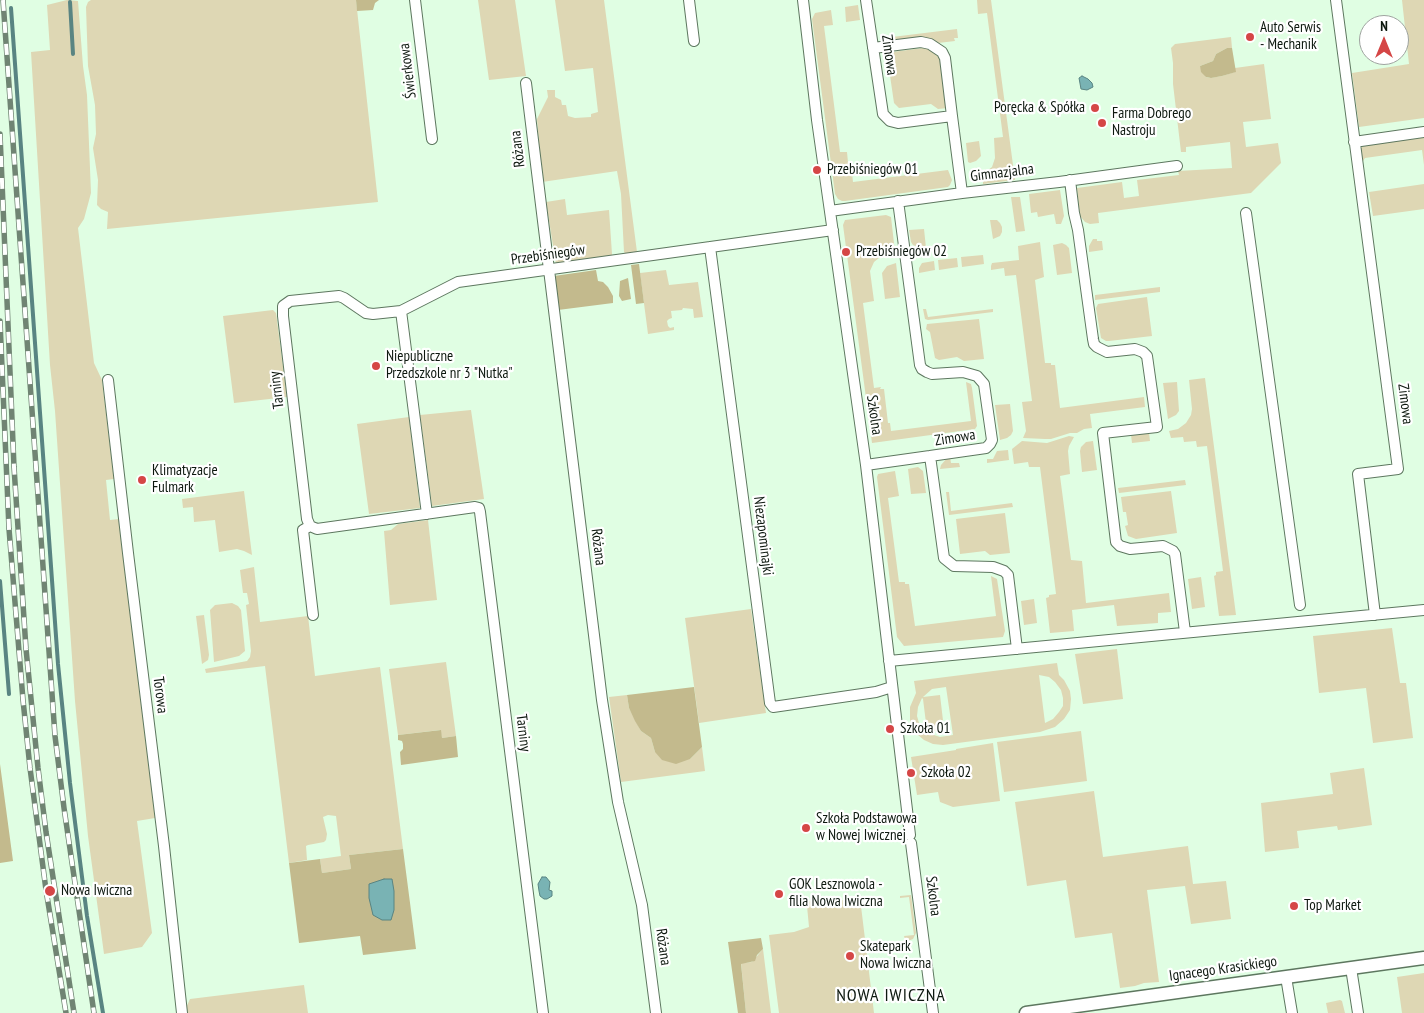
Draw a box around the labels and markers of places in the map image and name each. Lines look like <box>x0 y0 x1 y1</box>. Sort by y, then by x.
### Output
place label: Auto Serwis - Mechanik <box>1260 19 1321 54</box>
marker: Auto Serwis - Mechanik <box>1244 31 1256 43</box>
place label: Poręcka & Spółka <box>994 99 1085 117</box>
marker: Poręcka & Spółka <box>1089 102 1101 114</box>
place label: Farma Dobrego Nastroju <box>1112 105 1191 140</box>
marker: Farma Dobrego Nastroju <box>1096 117 1108 129</box>
place label: Przebiśniegów 01 <box>827 161 918 179</box>
marker: Przebiśniegów 01 <box>811 164 823 176</box>
place label: Przebiśniegów 02 <box>856 243 947 261</box>
marker: Przebiśniegów 02 <box>840 246 852 258</box>
place label: Niepubliczne Przedszkole nr 3 "Nutka" <box>386 348 513 383</box>
marker: Niepubliczne Przedszkole nr 3 "Nutka" <box>370 360 382 372</box>
place label: Klimatyzacje Fulmark <box>152 462 218 497</box>
marker: Klimatyzacje Fulmark <box>136 474 148 486</box>
place label: Szkoła 01 <box>900 720 950 738</box>
marker: Szkoła 01 <box>884 723 896 735</box>
place label: Szkoła 02 <box>921 764 971 782</box>
marker: Szkoła 02 <box>905 767 917 779</box>
place label: Szkoła Podstawowa w Nowej Iwicznej <box>816 810 917 845</box>
marker: Szkoła Podstawowa w Nowej Iwicznej <box>800 822 812 834</box>
place label: GOK Lesznowola - filia Nowa Iwiczna <box>789 876 883 911</box>
place label: Nowa Iwiczna <box>61 882 132 900</box>
marker: Nowa Iwiczna <box>43 884 57 898</box>
marker: GOK Lesznowola - filia Nowa Iwiczna <box>773 888 785 900</box>
place label: Top Market <box>1304 897 1361 915</box>
marker: Top Market <box>1288 900 1300 912</box>
place label: Skatepark Nowa Iwiczna <box>860 938 931 973</box>
marker: Skatepark Nowa Iwiczna <box>844 950 856 962</box>

